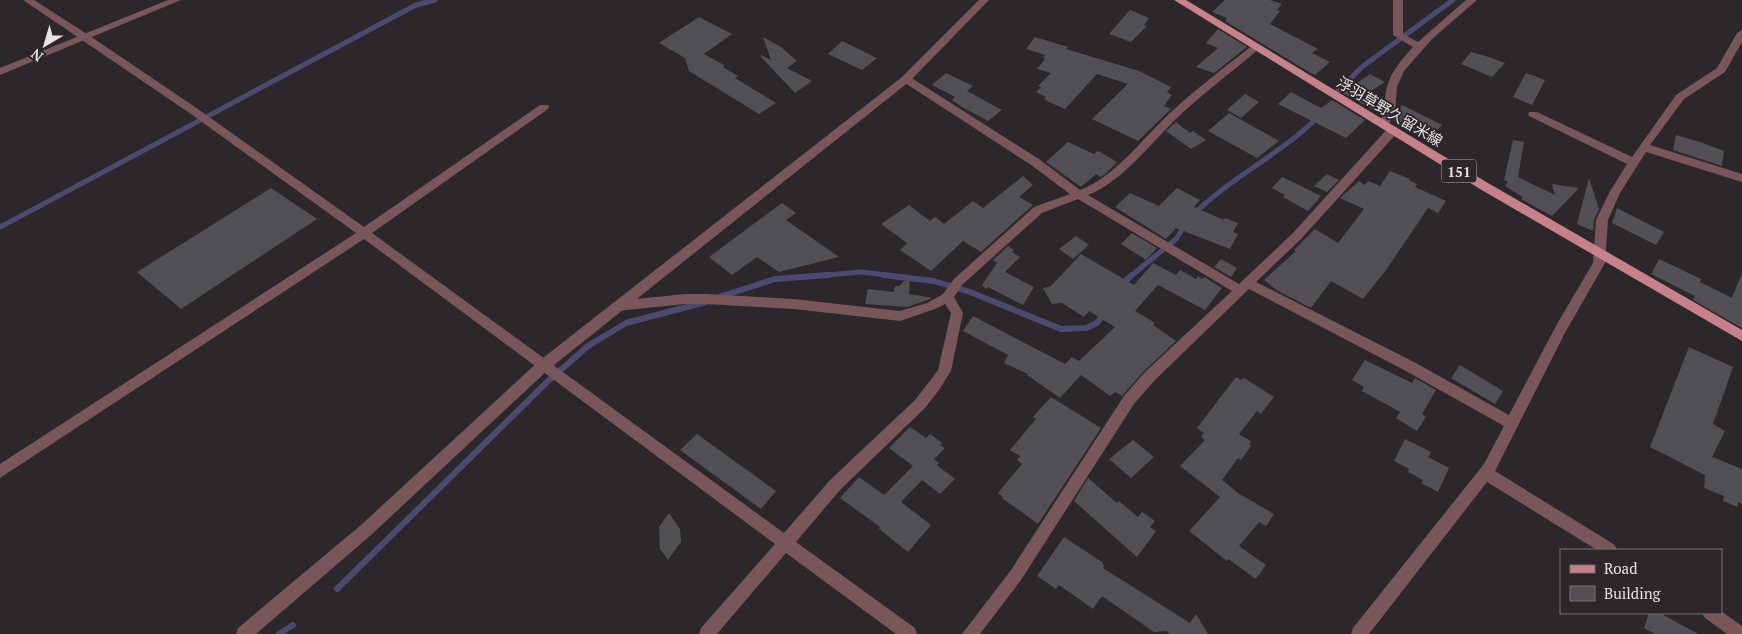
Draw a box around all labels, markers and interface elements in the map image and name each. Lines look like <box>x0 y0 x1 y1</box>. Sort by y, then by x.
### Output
north arrow <box>20 20 70 70</box>
text: N <box>26 45 47 66</box>
street label: 浮羽草野久留米線 <box>1333 72 1447 150</box>
road number: 151 <box>1442 160 1476 182</box>
legend <box>1560 549 1722 614</box>
text: Road <box>1604 558 1637 578</box>
text: Building <box>1604 583 1662 603</box>

